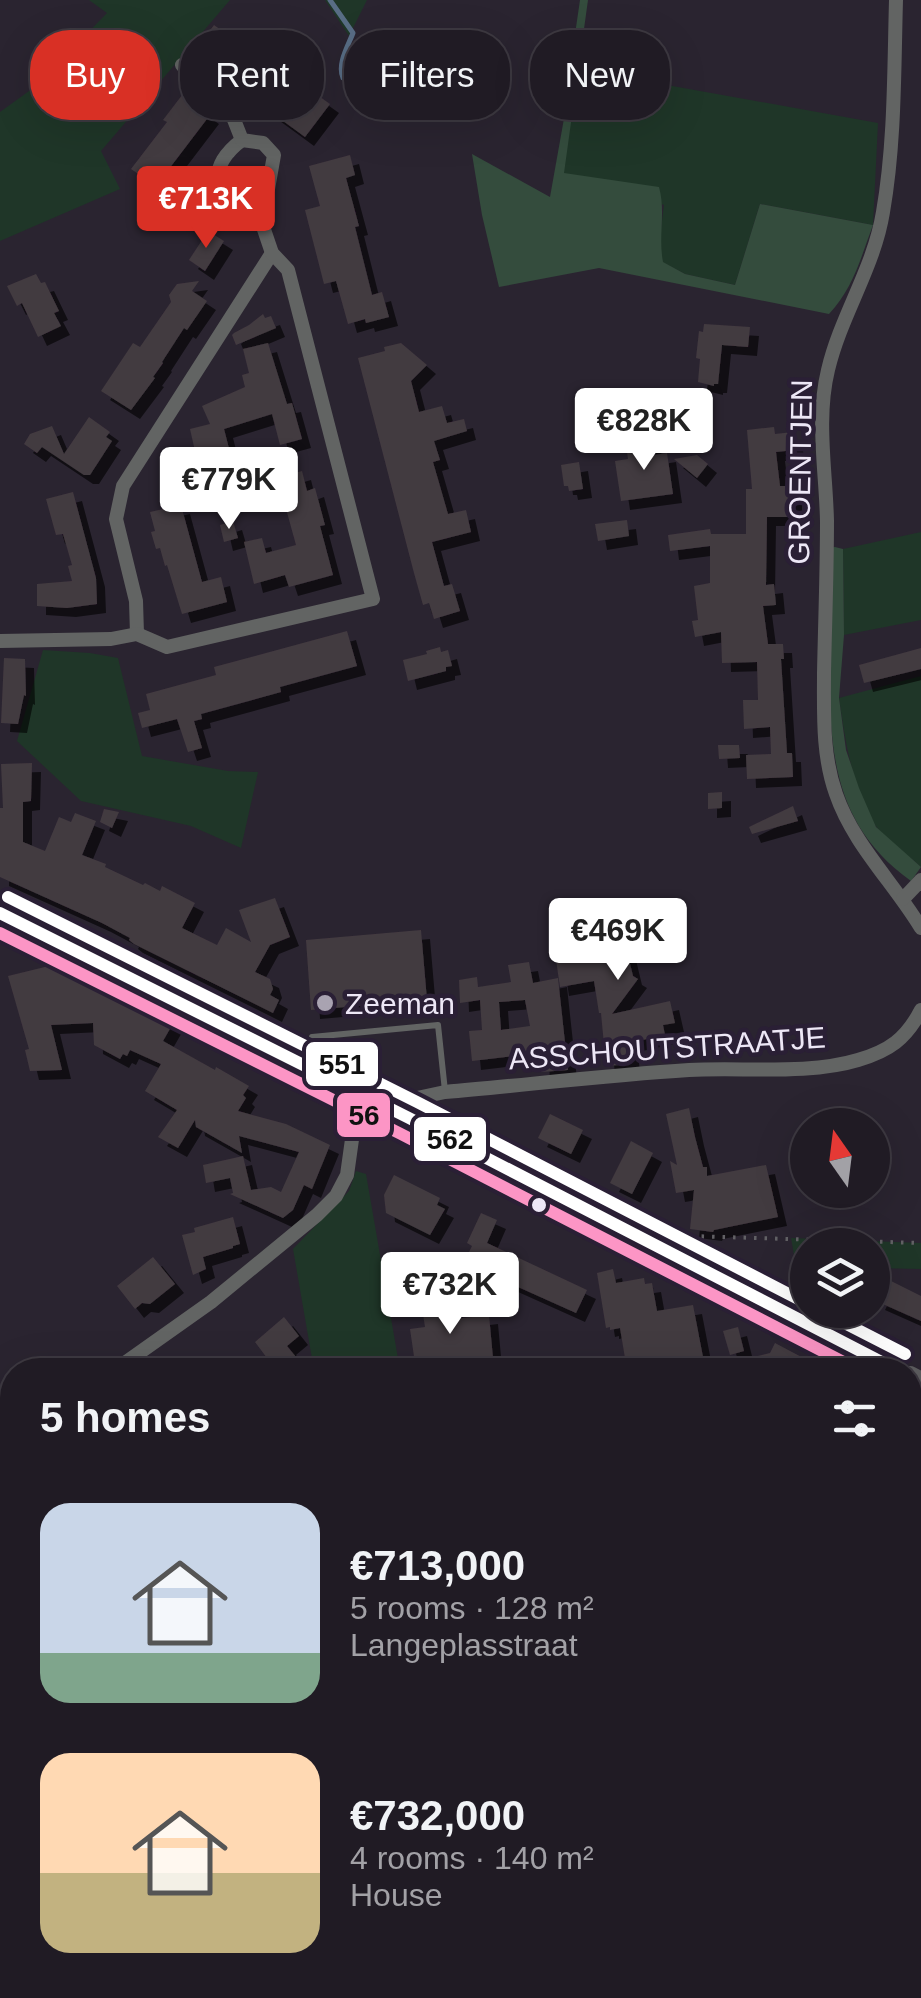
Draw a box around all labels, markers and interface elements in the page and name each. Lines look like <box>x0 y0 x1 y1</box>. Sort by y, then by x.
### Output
chip: Buy <box>30 30 160 120</box>
chip: Rent <box>180 30 324 120</box>
chip: Filters <box>344 30 510 120</box>
chip: New <box>530 30 670 120</box>
pin: €713K <box>136 166 276 251</box>
text: €713K <box>159 180 253 216</box>
street label: GROENTJEN <box>782 379 818 565</box>
pin: €828K <box>574 388 714 473</box>
text: €828K <box>597 402 691 438</box>
pin: €779K <box>159 447 299 532</box>
text: €779K <box>182 461 276 497</box>
pin: €469K <box>548 898 688 983</box>
text: €469K <box>571 912 665 948</box>
place label: Zeeman <box>345 987 455 1020</box>
marker: Zeeman <box>314 992 336 1014</box>
street label: ASSCHOUTSTRAATJE <box>507 1020 827 1076</box>
line badge: 551 <box>304 1040 380 1088</box>
text: 551 <box>319 1049 365 1080</box>
line badge: 56 <box>335 1091 392 1139</box>
text: 56 <box>348 1100 380 1131</box>
north arrow <box>790 1108 890 1208</box>
map controls <box>790 1108 890 1328</box>
line badge: 562 <box>412 1115 488 1163</box>
text: 562 <box>427 1124 473 1155</box>
unlabelled marker <box>529 1195 549 1215</box>
button: layers <box>790 1228 890 1328</box>
pin: €732K <box>380 1252 520 1337</box>
text: €732K <box>403 1266 497 1302</box>
icon: filters <box>827 1391 882 1446</box>
text: 5 homes <box>40 1394 210 1441</box>
text: €713,000 <box>350 1542 525 1589</box>
icon: home <box>120 1543 240 1663</box>
text: 5 rooms · 128 m² <box>350 1590 594 1626</box>
text: Langeplasstraat <box>350 1627 578 1663</box>
text: €732,000 <box>350 1792 525 1839</box>
icon: home <box>120 1793 240 1913</box>
text: 4 rooms · 140 m² <box>350 1840 594 1876</box>
text: House <box>350 1877 443 1913</box>

